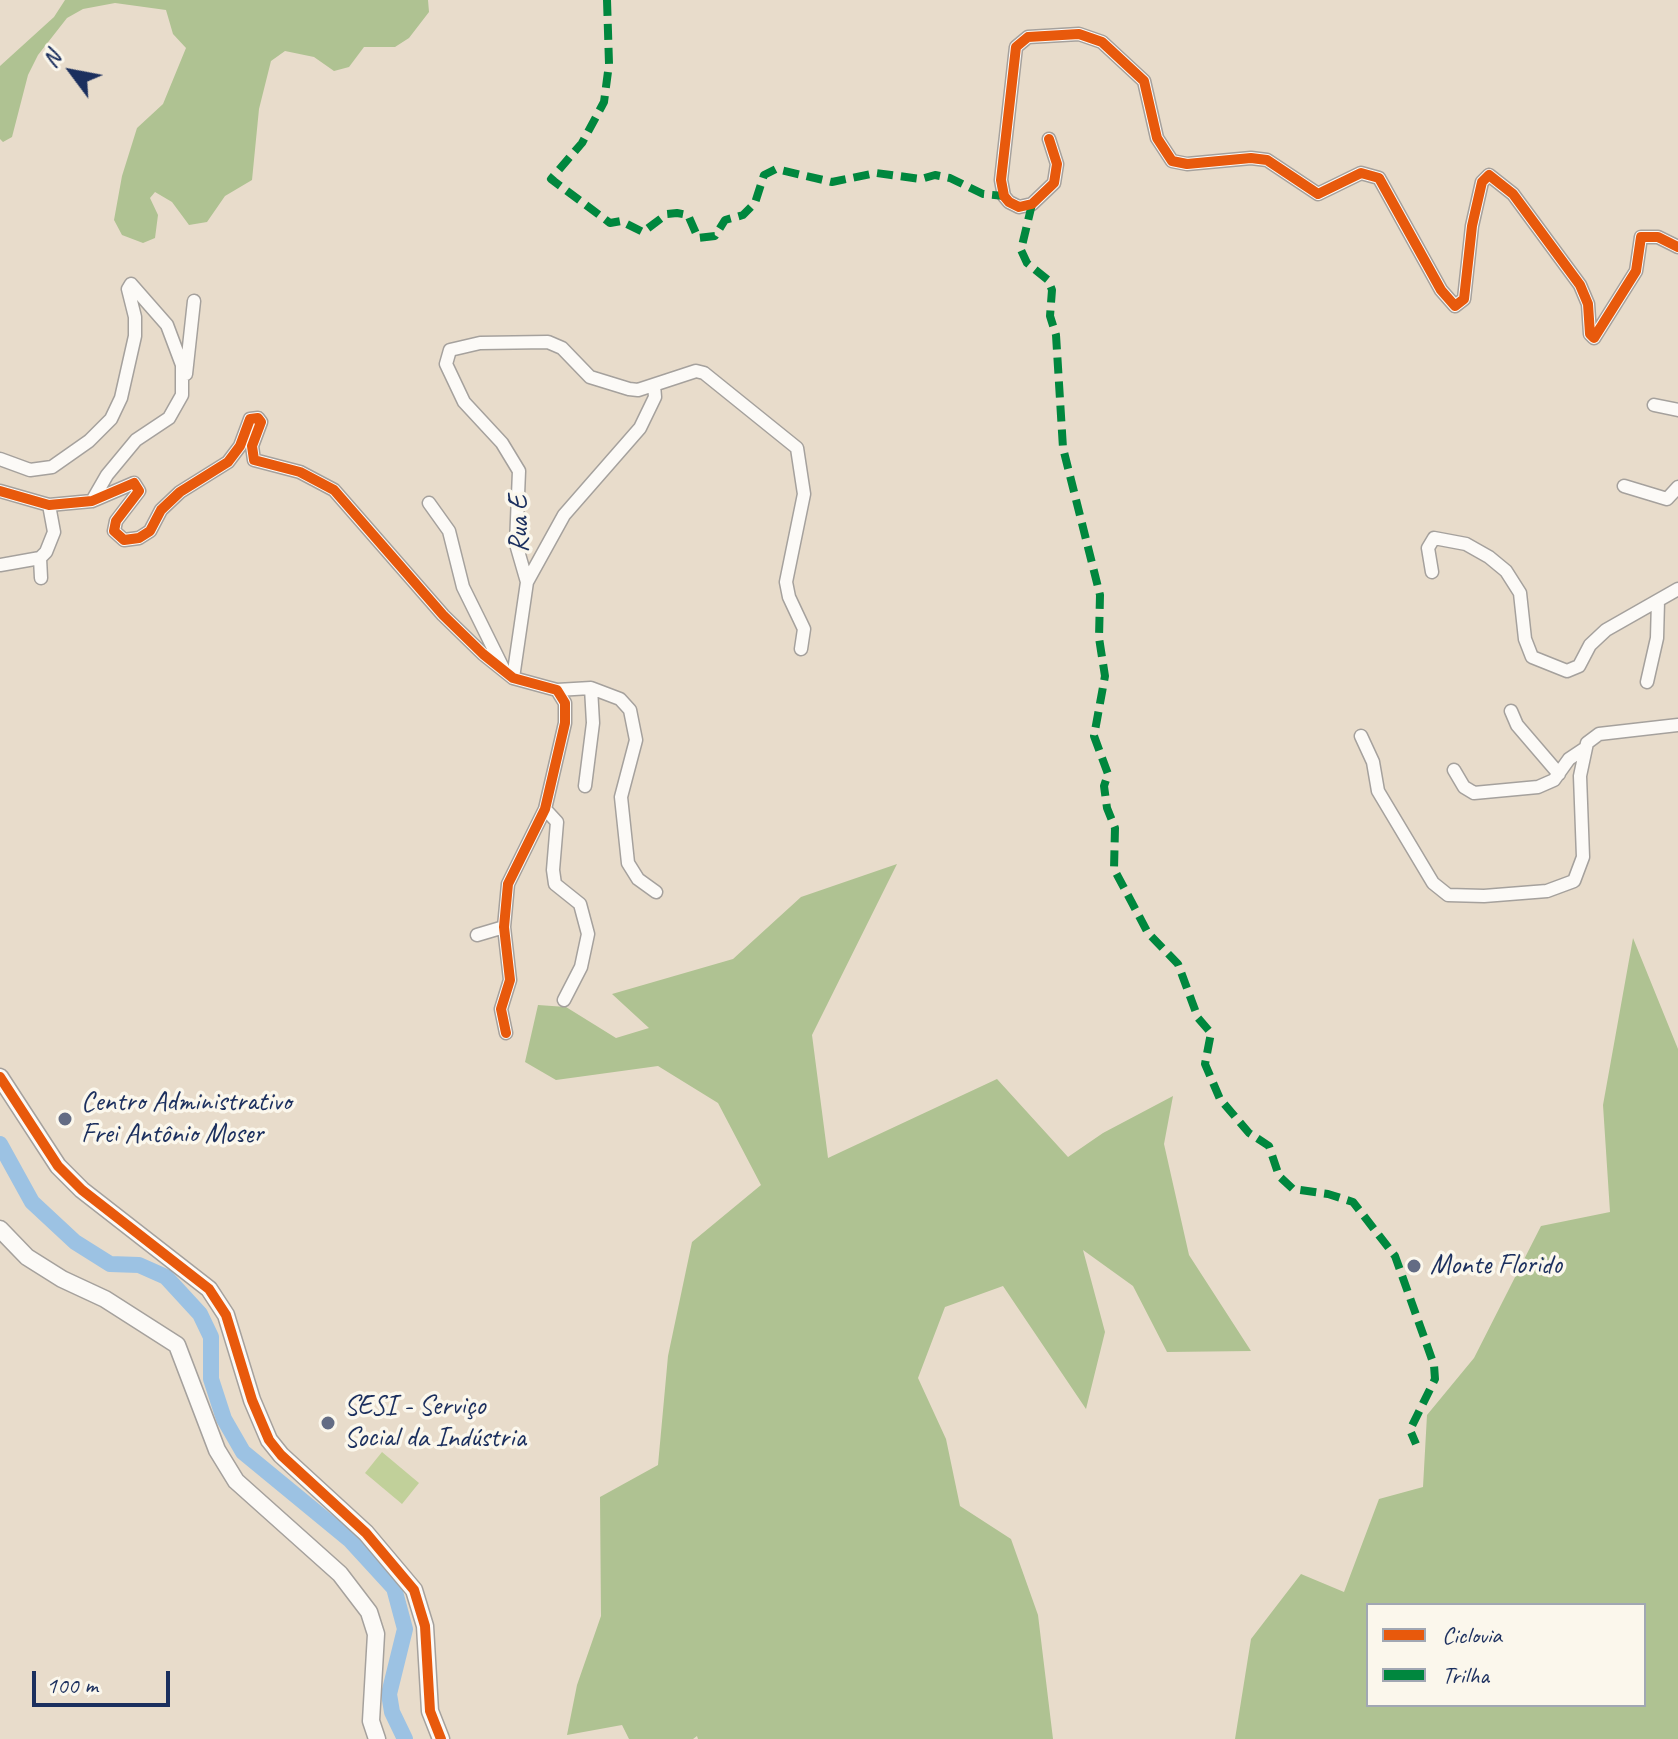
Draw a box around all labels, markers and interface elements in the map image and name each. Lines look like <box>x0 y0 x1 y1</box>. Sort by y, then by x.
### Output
north arrow <box>32 32 112 112</box>
text: N <box>36 46 67 72</box>
street label: Rua E <box>503 495 537 553</box>
place label: Centro Administrativo Frei Antônio Moser <box>81 1086 291 1152</box>
marker: Centro Administrativo Frei Antônio Moser <box>56 1110 74 1128</box>
place label: Monte Florido <box>1430 1249 1562 1283</box>
marker: Monte Florido <box>1405 1257 1423 1275</box>
place label: SESI - Serviço Social da Indústria <box>344 1390 526 1456</box>
marker: SESI - Serviço Social da Indústria <box>319 1414 337 1432</box>
legend <box>1366 1603 1646 1707</box>
text: Ciclovia <box>1442 1620 1502 1650</box>
scale bar <box>36 1655 174 1705</box>
text: Trilha <box>1442 1660 1489 1690</box>
text: 100 m <box>46 1670 98 1700</box>

